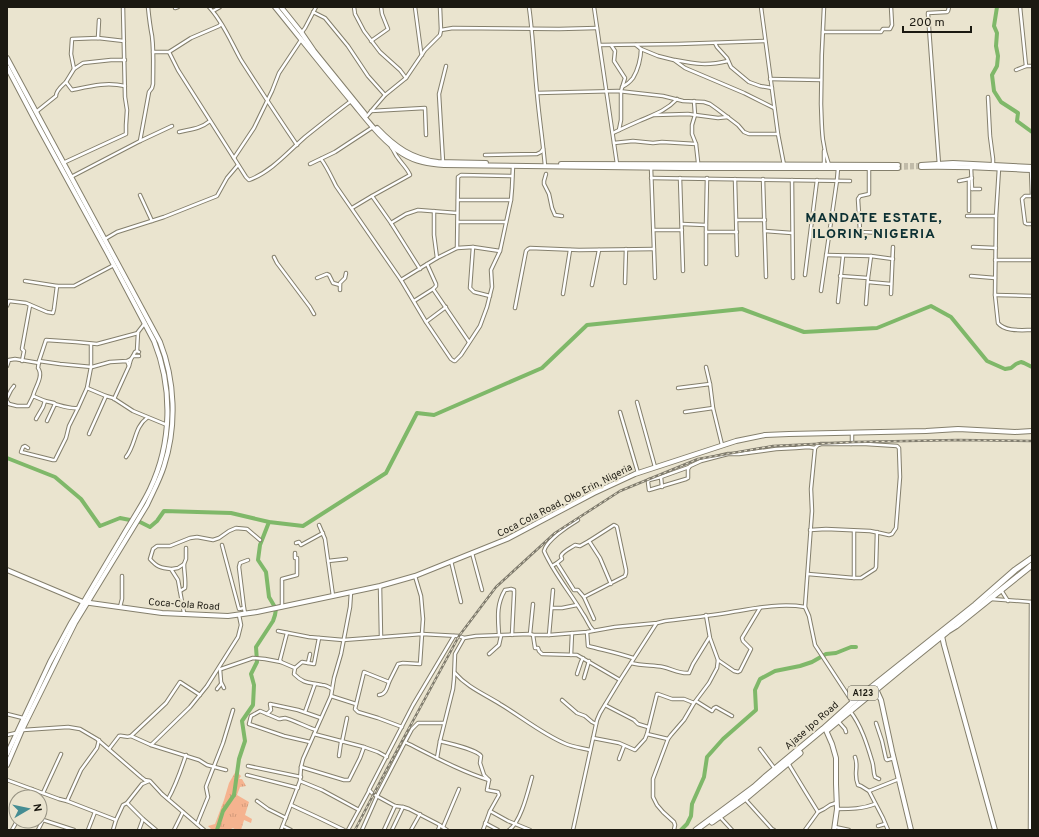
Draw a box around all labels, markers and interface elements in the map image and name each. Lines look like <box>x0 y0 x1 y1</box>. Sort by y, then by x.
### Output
scale bar <box>903 8 971 34</box>
text: 200 m <box>909 15 945 31</box>
district label: MANDATE ESTATE, ILORIN, NIGERIA <box>805 210 943 243</box>
street label: Coca Cola Road, Oko Erin, Nigeria <box>495 461 635 541</box>
street label: Coca-Cola Road <box>148 596 220 614</box>
road number: A123 <box>848 686 878 700</box>
street label: Ajase Ipo Road <box>782 699 842 753</box>
north arrow <box>8 789 48 829</box>
text: N <box>29 803 44 813</box>

